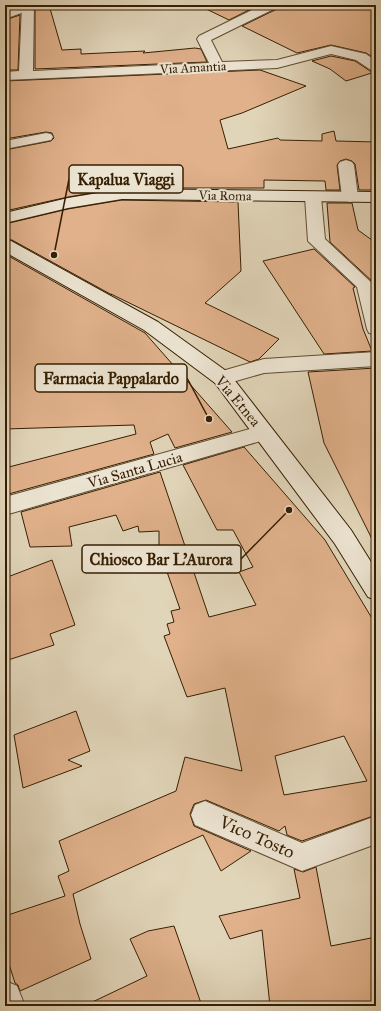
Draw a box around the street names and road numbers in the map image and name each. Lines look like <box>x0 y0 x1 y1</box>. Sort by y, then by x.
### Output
street label: Via Amantia <box>158 58 227 78</box>
street label: Via Roma <box>197 188 252 204</box>
street label: Via Etnea <box>211 371 265 431</box>
street label: Via Santa Lucia <box>85 448 185 492</box>
street label: Vico Tosto <box>215 810 298 863</box>

